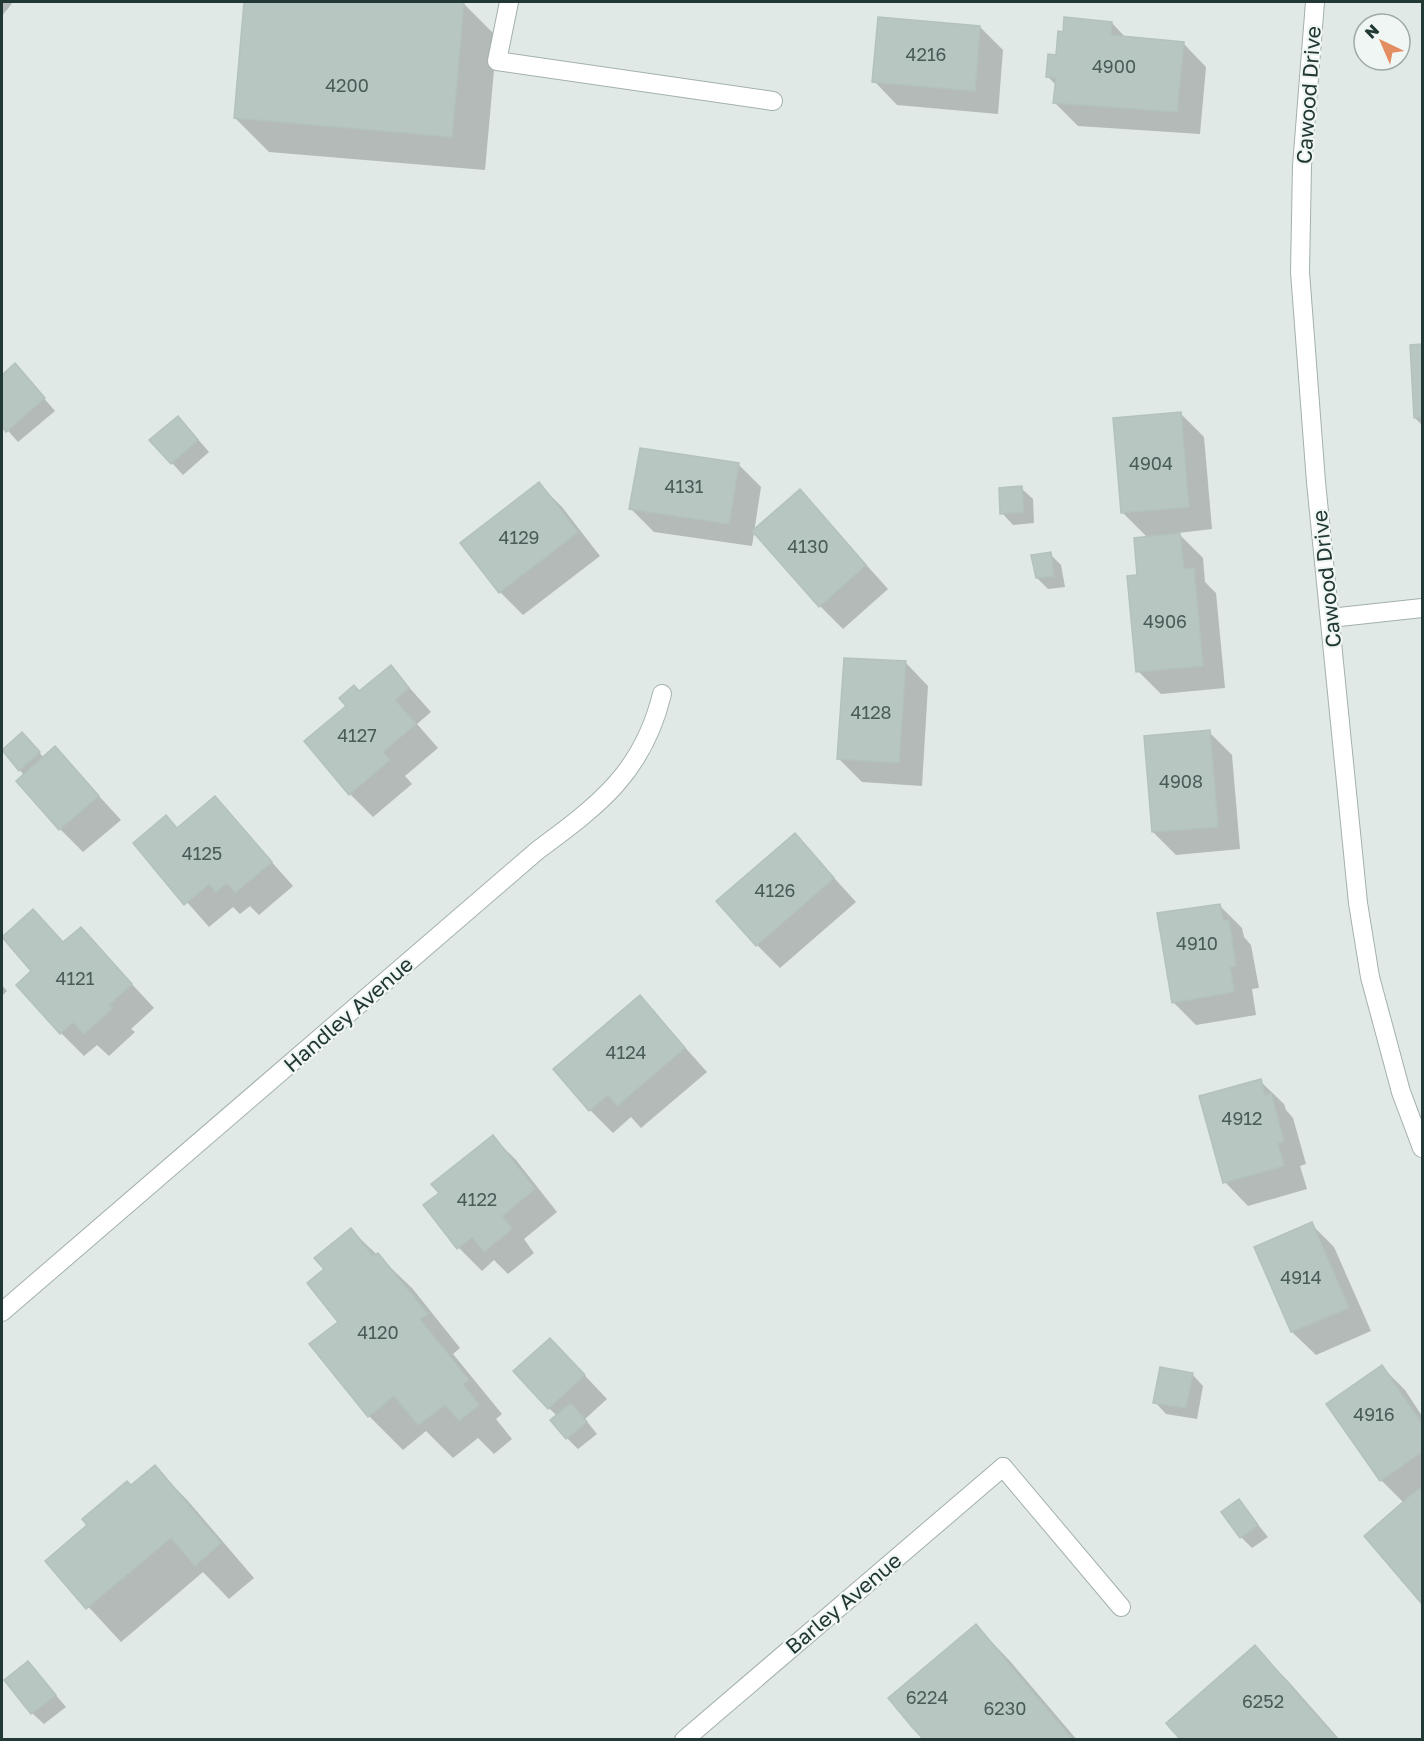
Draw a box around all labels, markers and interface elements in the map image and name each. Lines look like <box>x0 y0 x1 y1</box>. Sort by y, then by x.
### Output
north arrow <box>1352 12 1412 72</box>
text: N <box>1360 20 1383 43</box>
street label: Cawood Drive <box>1290 25 1326 165</box>
house number: 4216 <box>905 43 947 65</box>
house number: 4900 <box>1092 55 1136 77</box>
house number: 4200 <box>325 74 369 96</box>
house number: 4904 <box>1129 452 1173 474</box>
house number: 4131 <box>665 475 704 497</box>
street label: Cawood Drive <box>1306 509 1346 649</box>
house number: 4129 <box>498 526 540 548</box>
house number: 4130 <box>787 535 829 557</box>
house number: 4906 <box>1143 610 1187 632</box>
house number: 4128 <box>850 701 892 723</box>
house number: 4127 <box>337 724 377 746</box>
house number: 4908 <box>1159 770 1203 792</box>
house number: 4125 <box>182 842 222 864</box>
house number: 4126 <box>754 879 796 901</box>
house number: 4910 <box>1176 932 1218 954</box>
street label: Handley Avenue <box>278 951 418 1077</box>
house number: 4121 <box>56 967 95 989</box>
house number: 4124 <box>605 1041 647 1063</box>
house number: 4912 <box>1221 1107 1263 1129</box>
house number: 4122 <box>457 1188 497 1210</box>
house number: 4914 <box>1280 1266 1322 1288</box>
house number: 4120 <box>357 1321 399 1343</box>
house number: 4916 <box>1353 1403 1395 1425</box>
street label: Barley Avenue <box>780 1547 906 1659</box>
house number: 6224 <box>906 1686 948 1708</box>
house number: 6252 <box>1242 1690 1284 1712</box>
house number: 6230 <box>983 1697 1027 1719</box>

